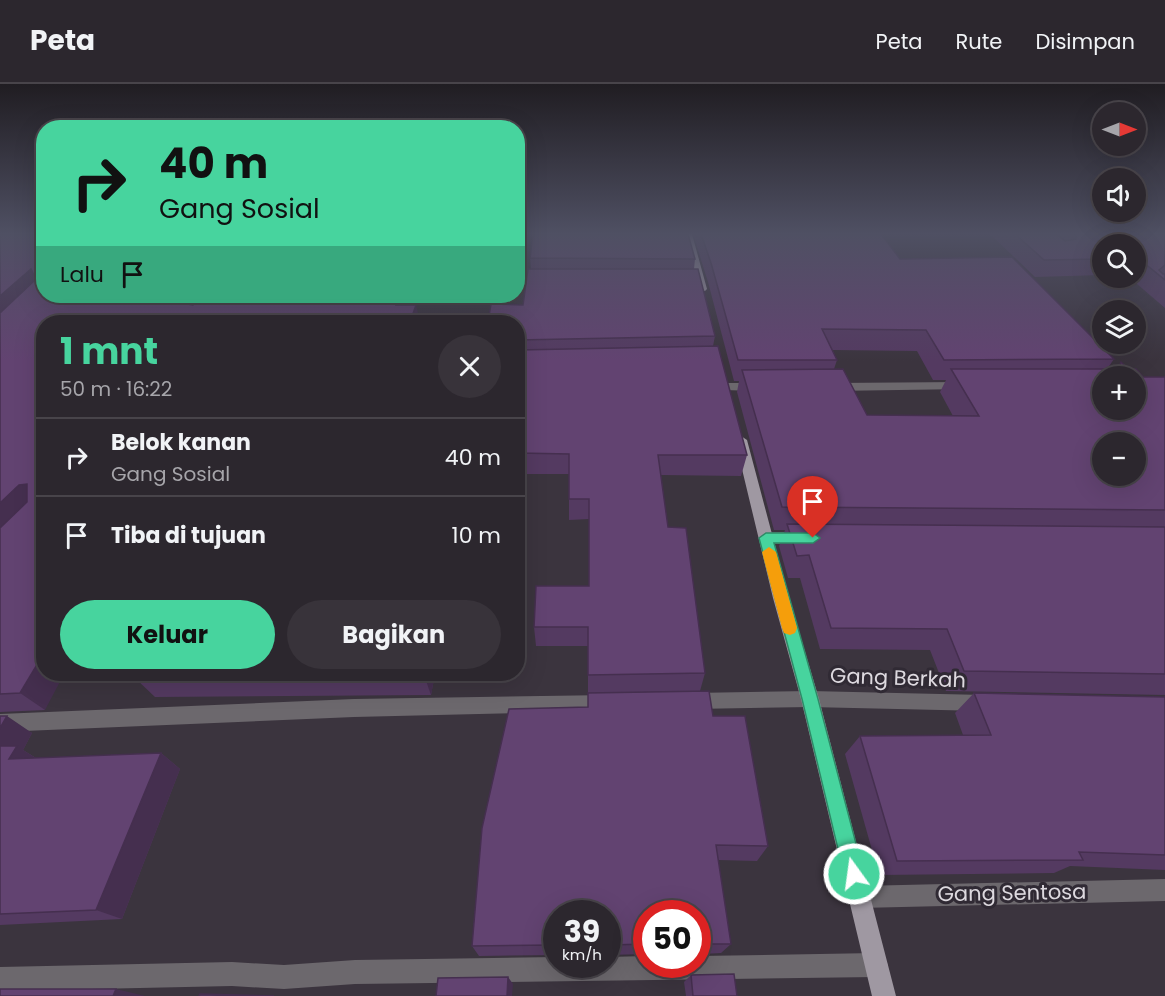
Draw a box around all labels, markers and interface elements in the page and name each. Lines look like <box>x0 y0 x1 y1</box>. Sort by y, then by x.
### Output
text: Peta <box>30 21 95 60</box>
text: Peta <box>875 27 923 56</box>
text: Rute <box>956 27 1002 56</box>
text: Disimpan <box>1035 27 1135 56</box>
north arrow <box>1092 102 1146 156</box>
map controls <box>1092 102 1146 486</box>
text: 40 m <box>159 134 268 193</box>
icon: right <box>60 144 138 222</box>
button: sound <box>1092 168 1146 222</box>
text: Gang Sosial <box>159 190 320 227</box>
button: search <box>1092 234 1146 288</box>
icon: arrive <box>116 258 149 291</box>
text: Lalu <box>60 259 104 290</box>
button: layers <box>1092 300 1146 354</box>
text: 1 mnt <box>60 326 158 377</box>
button: close <box>438 335 501 398</box>
button: + <box>1092 366 1146 420</box>
text: 50 m · 16:22 <box>60 375 172 403</box>
text: Belok kanan <box>111 427 251 458</box>
button: − <box>1092 432 1146 486</box>
icon: right <box>60 441 93 474</box>
text: 40 m <box>445 442 501 473</box>
text: Gang Sosial <box>111 460 230 488</box>
pin <box>787 476 838 538</box>
icon: arrive <box>796 485 829 518</box>
icon: arrive <box>60 519 93 552</box>
text: Tiba di tujuan <box>111 520 266 551</box>
text: 10 m <box>452 520 501 551</box>
button: Keluar <box>60 600 275 669</box>
button: Bagikan <box>287 600 501 669</box>
street label: Gang Berkah <box>830 661 966 694</box>
position arrow <box>822 842 886 906</box>
street label: Gang Sentosa <box>937 877 1087 908</box>
speed limit sign: 50 <box>633 900 711 978</box>
text: 39 <box>564 910 600 953</box>
text: km/h <box>562 944 602 965</box>

